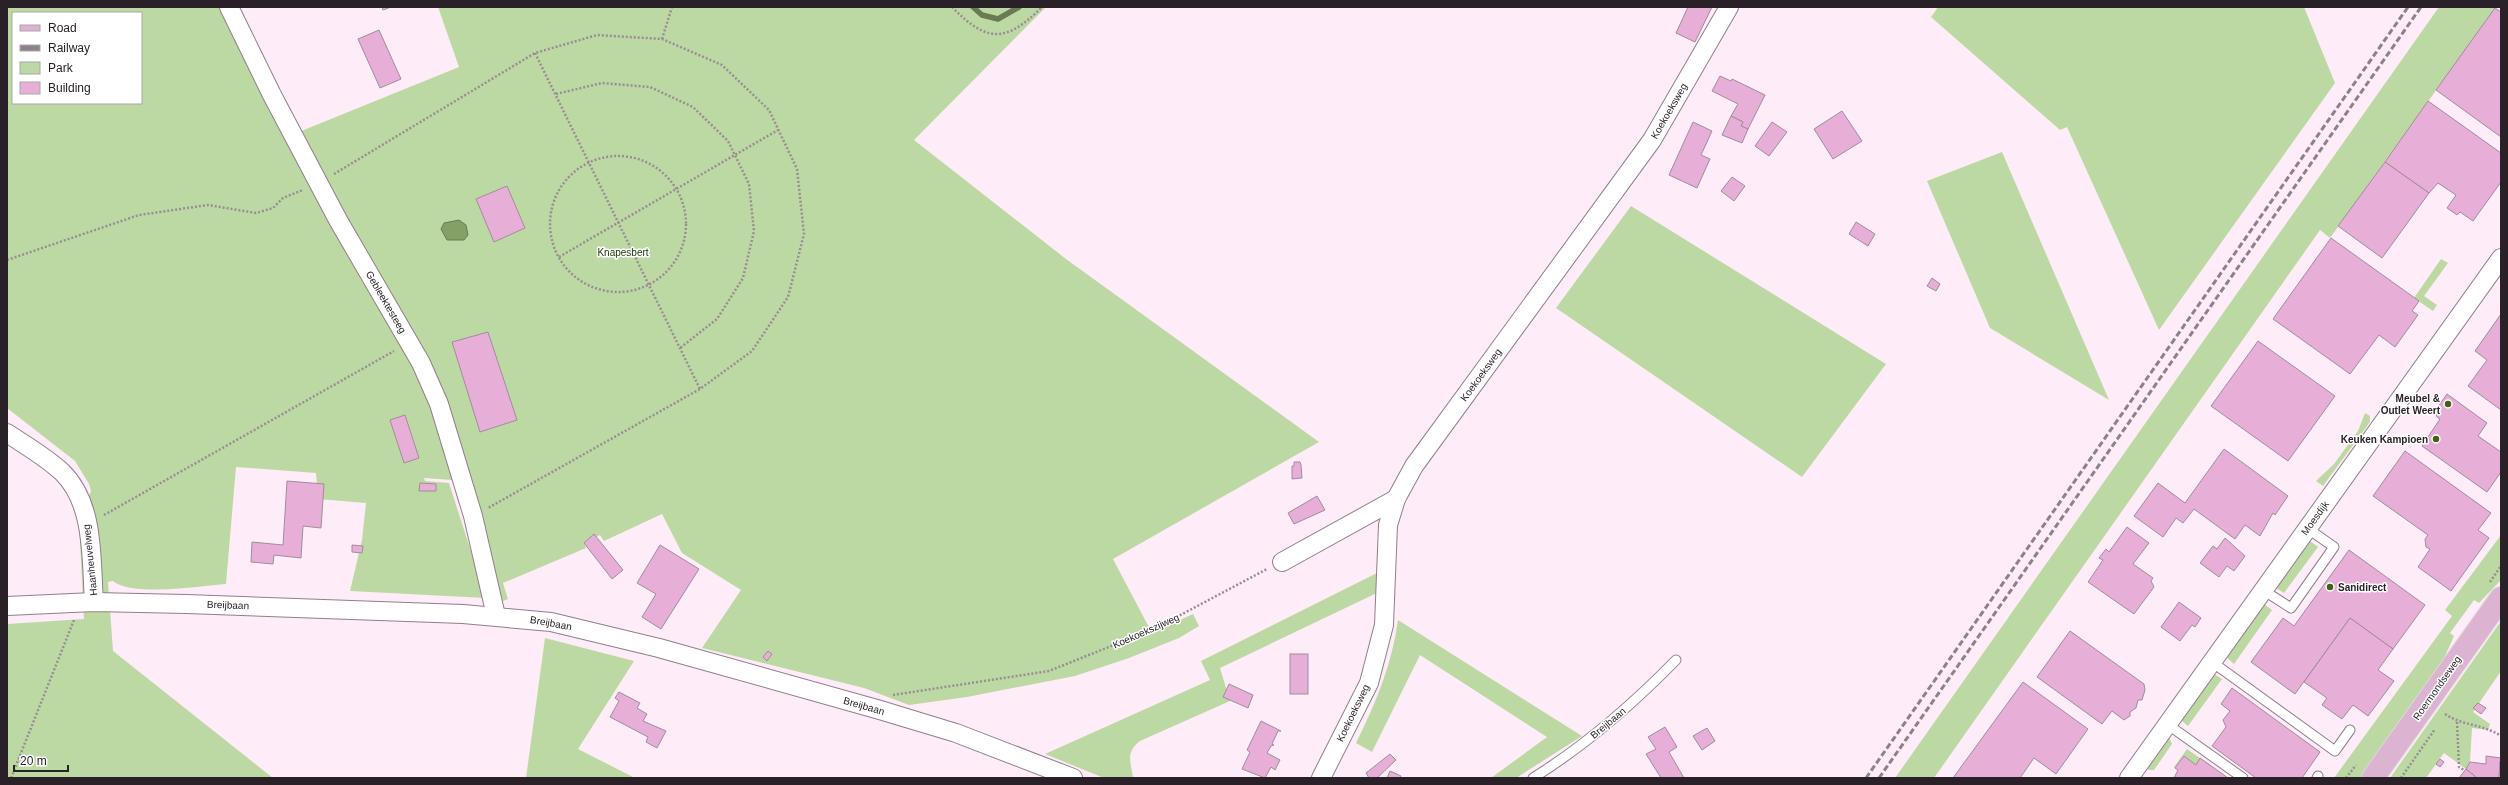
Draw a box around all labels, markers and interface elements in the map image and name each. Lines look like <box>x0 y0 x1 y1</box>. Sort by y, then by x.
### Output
legend <box>12 12 142 104</box>
text: Road <box>48 21 77 35</box>
text: Railway <box>48 41 90 55</box>
text: Park <box>48 61 74 75</box>
text: Building <box>48 81 91 95</box>
street label: Koekoeksweg <box>1649 81 1689 141</box>
park label: Knapesbert <box>597 247 649 258</box>
street label: Gebleektesteeg <box>364 269 408 335</box>
street label: Koekoeksweg <box>1458 347 1504 403</box>
place label: Meubel & Outlet Weert <box>2381 393 2441 416</box>
marker: Meubel & Outlet Weert <box>2443 399 2453 409</box>
place label: Keuken Kampioen <box>2341 434 2428 445</box>
marker: Keuken Kampioen <box>2431 434 2441 444</box>
street label: Moesdijk <box>2299 498 2332 537</box>
street label: Haanheuvelweg <box>81 524 99 596</box>
marker: Sanidirect <box>2325 582 2335 592</box>
place label: Sanidirect <box>2338 582 2387 593</box>
street label: Breijbaan <box>207 599 249 611</box>
street label: Koekoekszijweg <box>1111 611 1181 651</box>
street label: Breijbaan <box>529 614 573 632</box>
street label: Roermondseweg <box>2411 654 2463 722</box>
street label: Koekoeksweg <box>1334 683 1372 743</box>
street label: Breijbaan <box>842 695 886 717</box>
street label: Breijbaan <box>1588 705 1628 741</box>
scale bar <box>14 747 68 773</box>
text: 20 m <box>20 754 47 768</box>

